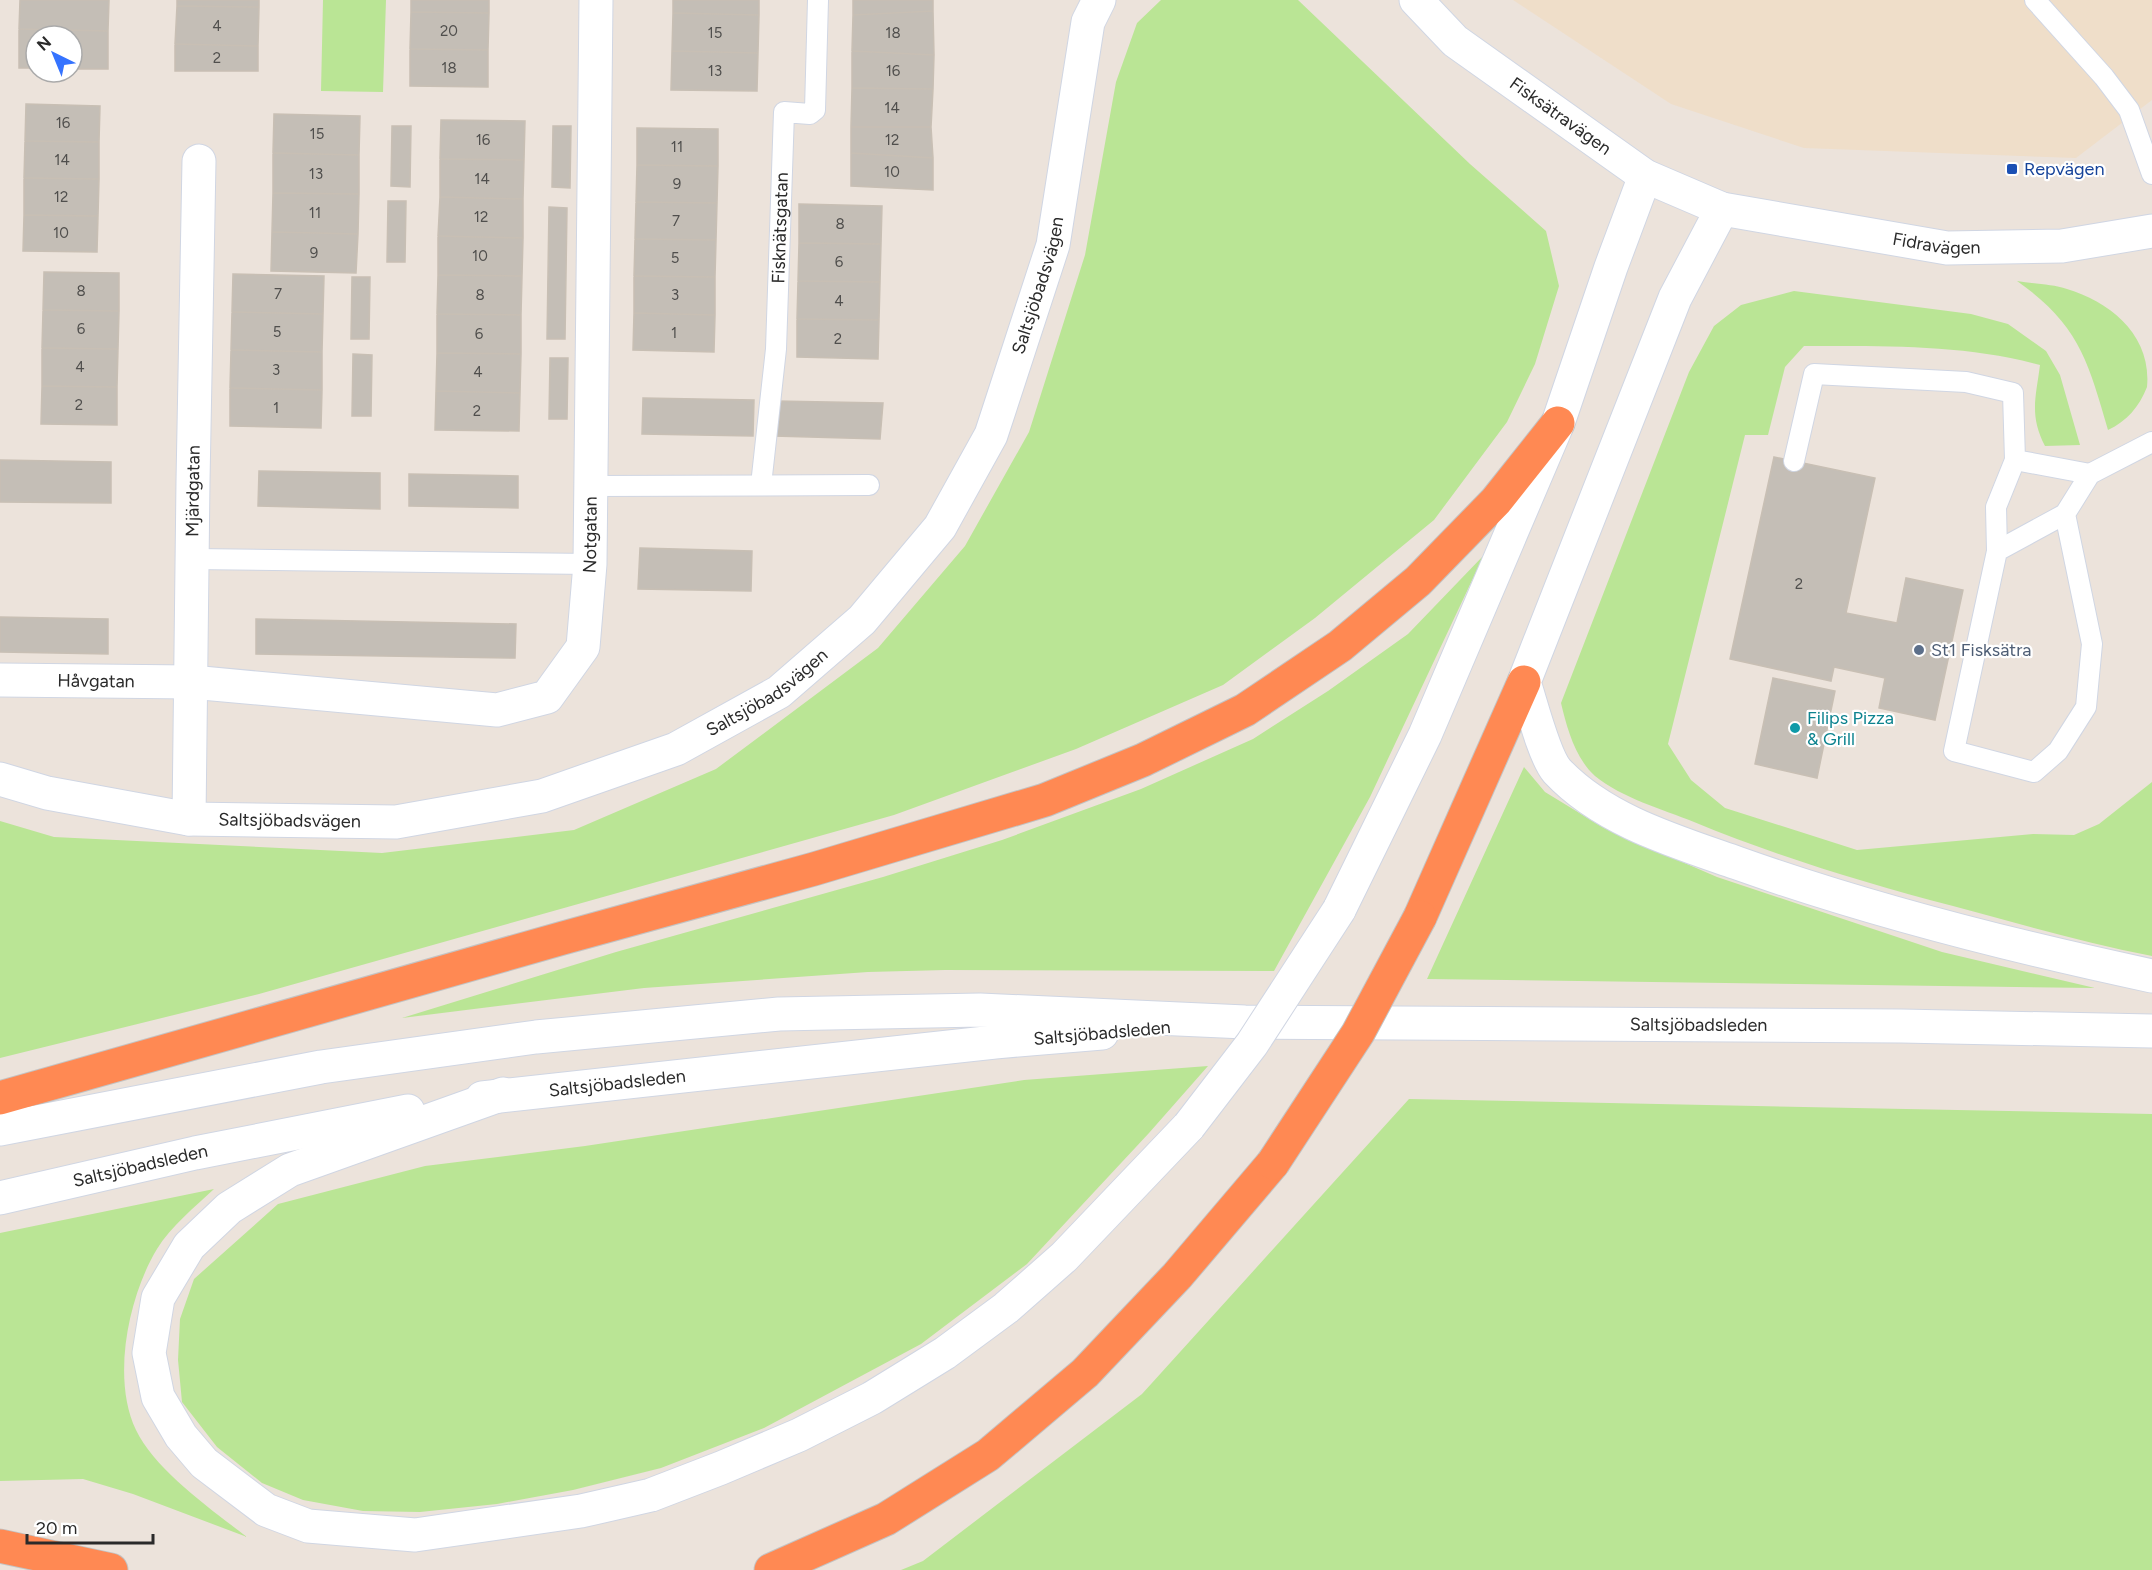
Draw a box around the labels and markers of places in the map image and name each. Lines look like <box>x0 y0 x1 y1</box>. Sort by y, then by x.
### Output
place label: Repvägen <box>2024 158 2104 180</box>
marker: Repvägen <box>2005 162 2019 176</box>
place label: St1 Fisksätra <box>1931 639 2031 661</box>
marker: St1 Fisksätra <box>1912 643 1926 657</box>
place label: Filips Pizza & Grill <box>1807 707 1894 750</box>
marker: Filips Pizza & Grill <box>1788 721 1802 735</box>

